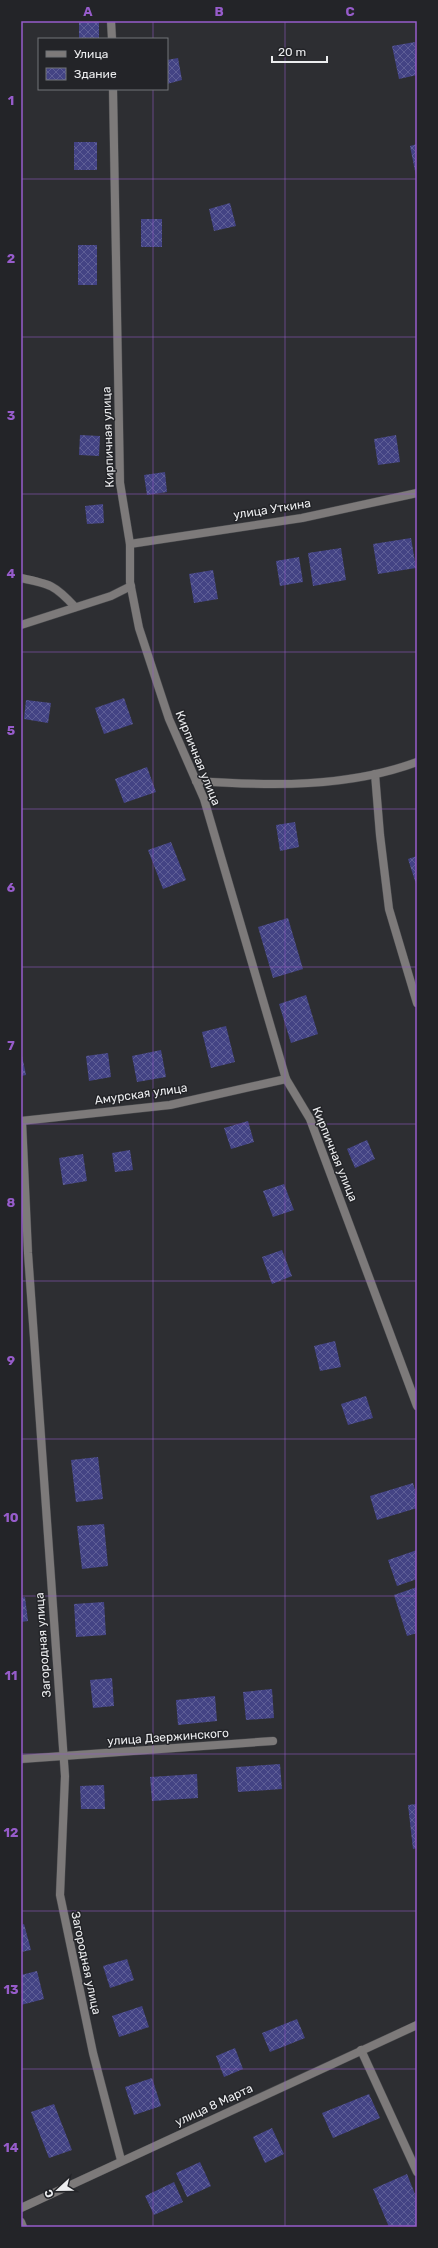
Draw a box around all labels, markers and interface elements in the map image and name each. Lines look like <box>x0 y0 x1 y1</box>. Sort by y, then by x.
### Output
text: A <box>83 4 93 19</box>
text: B <box>214 4 224 19</box>
text: C <box>345 4 355 19</box>
legend <box>38 38 168 90</box>
scale bar <box>272 38 327 64</box>
text: 20 m <box>278 45 306 59</box>
text: Улица <box>74 47 108 61</box>
text: Здание <box>74 67 117 81</box>
text: 1 <box>8 93 14 108</box>
text: 2 <box>7 251 15 266</box>
street label: Кирпичная улица <box>99 386 117 488</box>
text: 3 <box>7 408 16 423</box>
street label: улица Уткина <box>232 496 312 522</box>
text: 4 <box>7 566 16 581</box>
street label: Кирпичная улица <box>173 709 223 807</box>
text: 5 <box>7 723 15 738</box>
text: 6 <box>7 880 16 895</box>
text: 7 <box>7 1038 15 1053</box>
street label: Амурская улица <box>94 1081 188 1107</box>
street label: Кирпичная улица <box>310 1105 360 1203</box>
text: 8 <box>7 1195 16 1210</box>
text: 9 <box>7 1353 15 1368</box>
text: 10 <box>3 1510 19 1525</box>
street label: Загородная улица <box>32 1592 54 1698</box>
text: 11 <box>5 1668 17 1683</box>
street label: улица Дзержинского <box>107 1726 229 1748</box>
text: 12 <box>4 1825 18 1840</box>
street label: Загородная улица <box>68 1910 104 2016</box>
text: 13 <box>3 1982 19 1997</box>
street label: улица 8 Марта <box>173 2081 255 2129</box>
text: 14 <box>3 2140 19 2155</box>
north arrow <box>38 2170 78 2210</box>
text: С <box>42 2187 57 2200</box>

